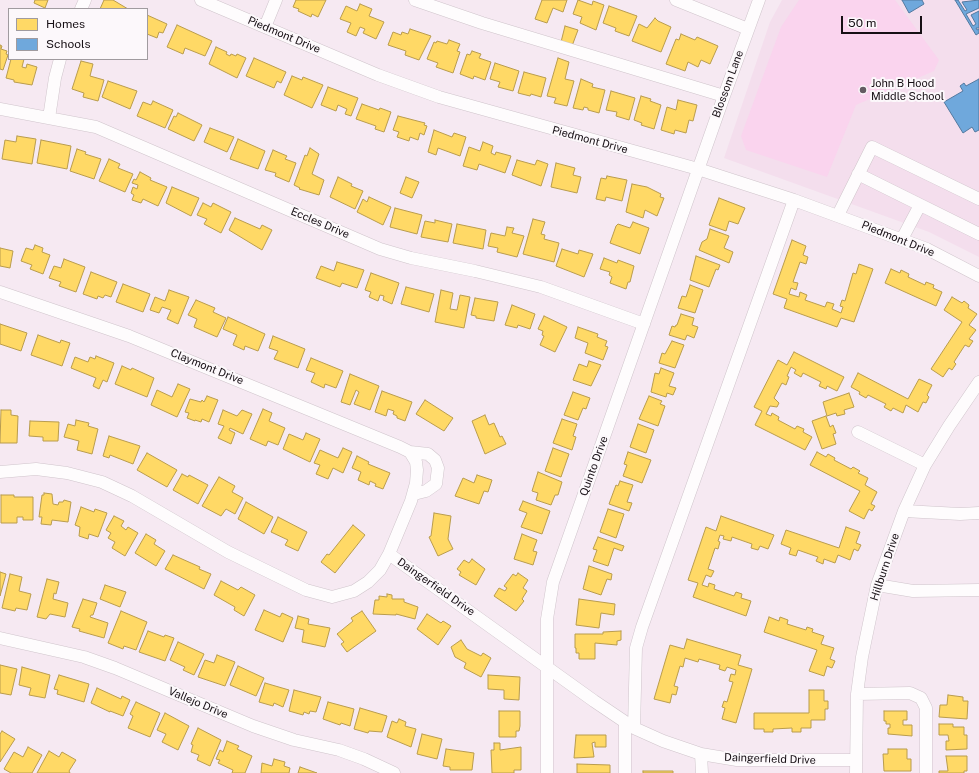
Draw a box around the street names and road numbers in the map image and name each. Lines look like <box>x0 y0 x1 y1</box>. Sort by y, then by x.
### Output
street label: Piedmont Drive <box>246 14 322 56</box>
street label: Blossom Lane <box>710 48 746 120</box>
street label: Piedmont Drive <box>551 124 629 156</box>
street label: Eccles Drive <box>289 205 351 241</box>
street label: Piedmont Drive <box>860 218 936 260</box>
street label: Claymont Drive <box>168 346 246 388</box>
street label: Quinto Drive <box>577 434 611 498</box>
street label: Hillburn Drive <box>868 532 902 602</box>
street label: Daingerfield Drive <box>395 555 477 619</box>
street label: Vallejo Drive <box>166 685 230 721</box>
street label: Daingerfield Drive <box>724 751 816 767</box>

